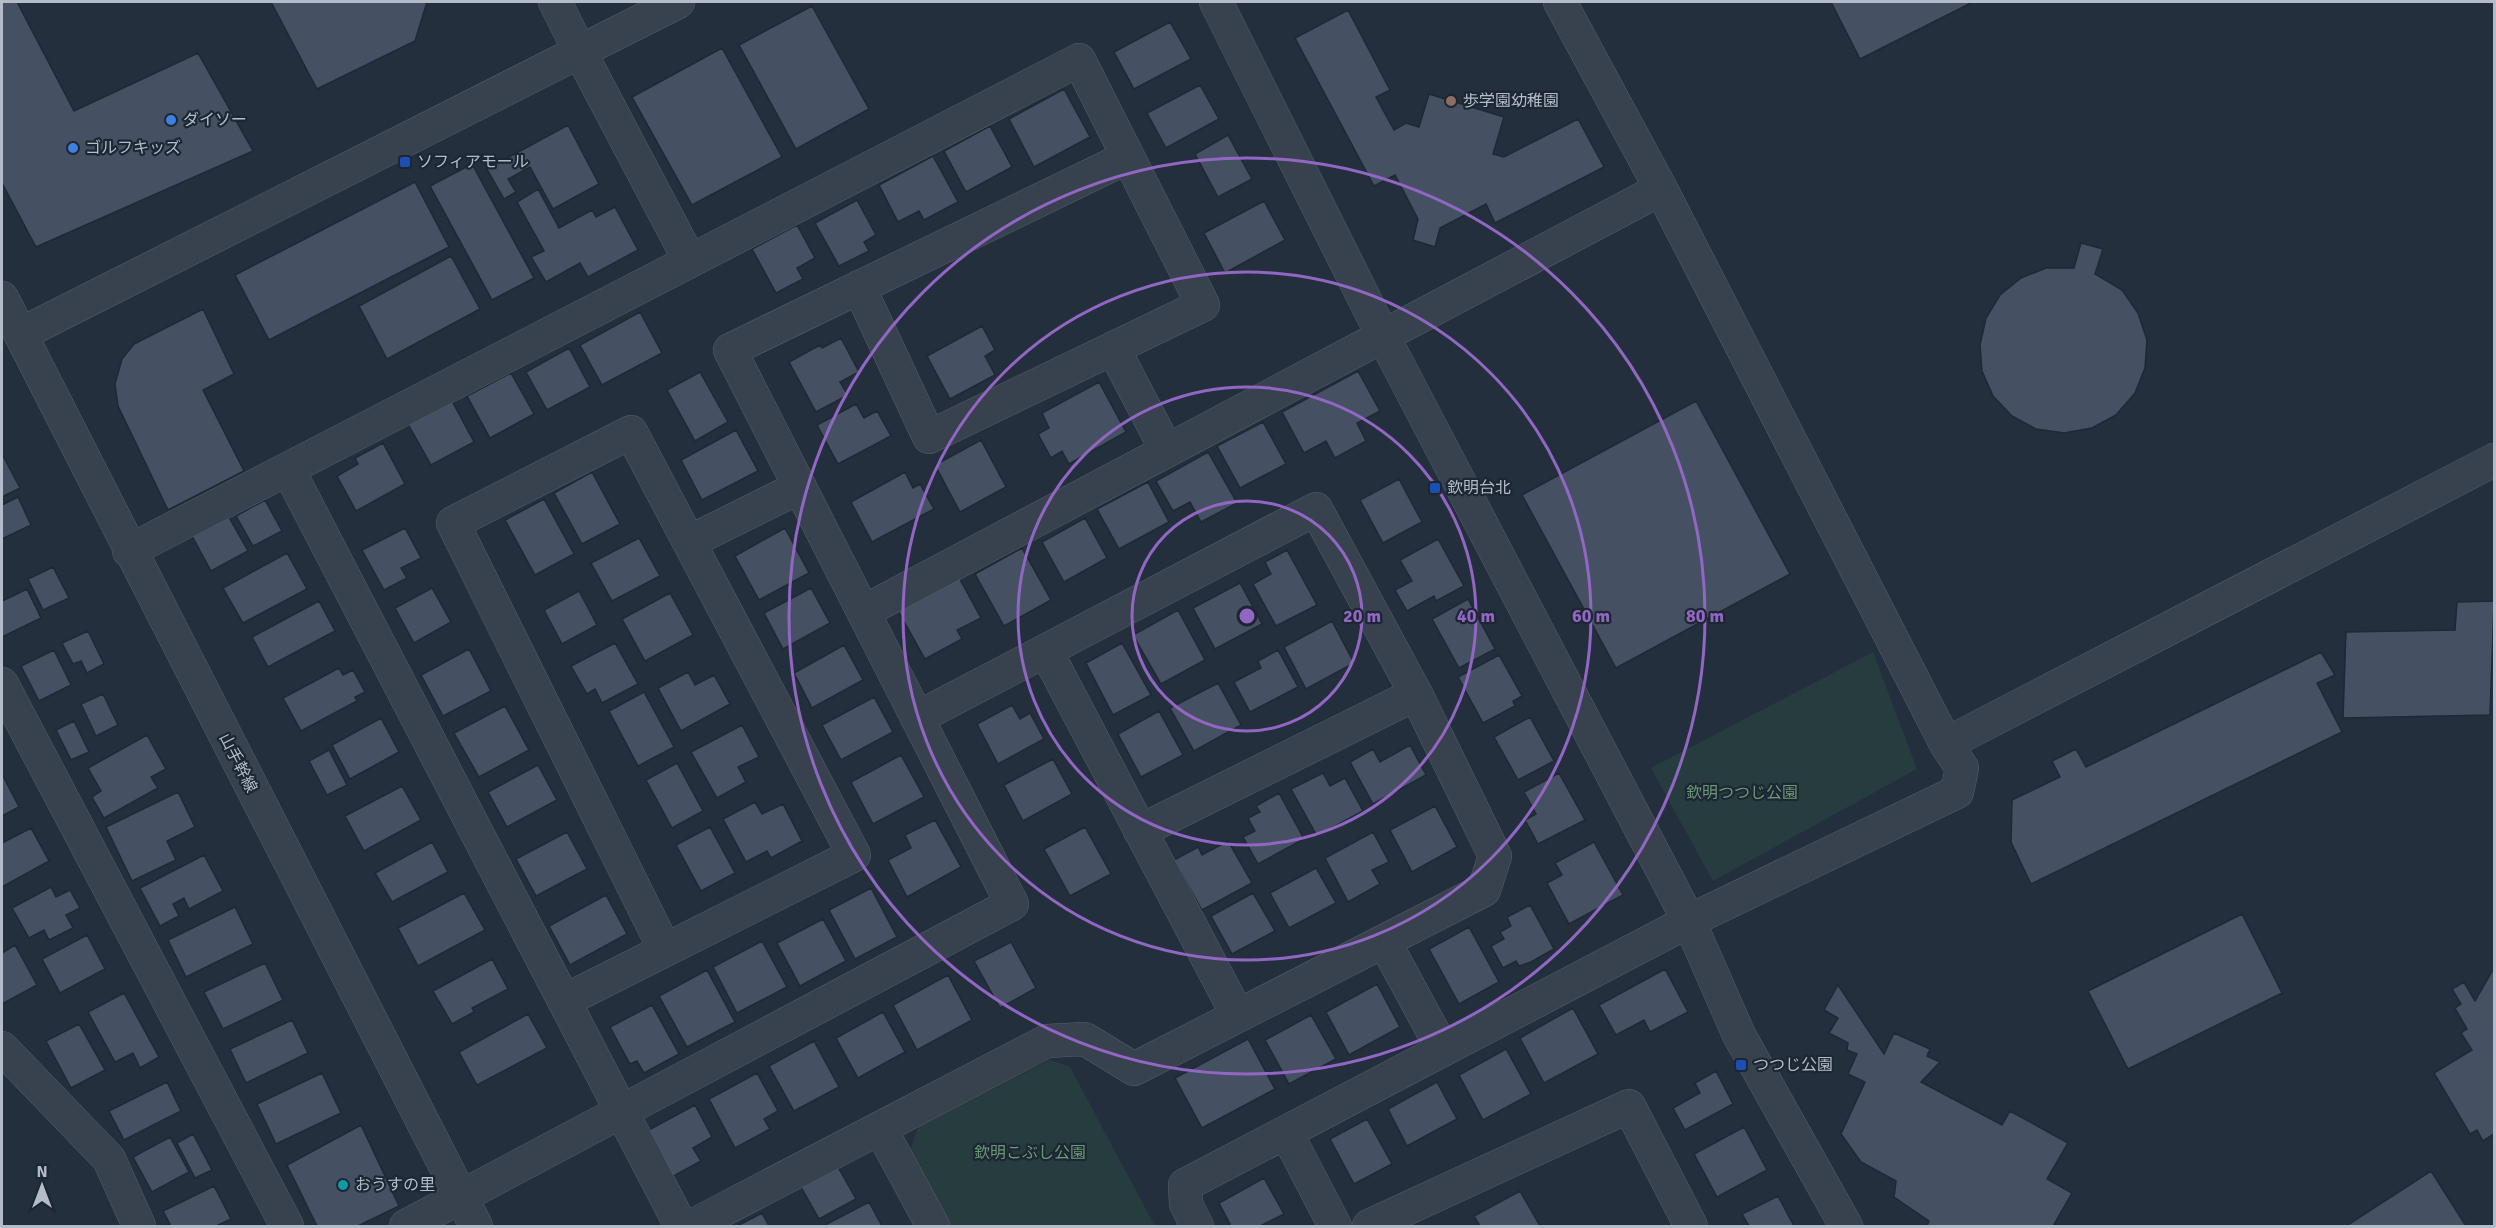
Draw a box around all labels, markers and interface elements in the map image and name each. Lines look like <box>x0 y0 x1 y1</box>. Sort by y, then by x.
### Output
place label: 歩学園幼稚園 <box>1463 91 1559 111</box>
marker: 歩学園幼稚園 <box>1444 94 1458 108</box>
place label: ダイソー <box>183 110 247 130</box>
marker: ダイソー <box>164 113 178 127</box>
place label: ゴルフキッズ <box>85 138 181 158</box>
marker: ゴルフキッズ <box>66 141 80 155</box>
place label: ソフィアモール <box>417 152 529 172</box>
marker: ソフィアモール <box>398 155 412 169</box>
place label: 欽明台北 <box>1447 478 1511 498</box>
marker: 欽明台北 <box>1428 481 1442 495</box>
text: 20 m <box>1343 605 1381 627</box>
text: 40 m <box>1457 605 1495 627</box>
text: 60 m <box>1572 605 1610 627</box>
text: 80 m <box>1686 605 1724 627</box>
centre of rings <box>1237 606 1257 626</box>
street label: 山手幹線 <box>215 730 261 796</box>
park label: 欽明つつじ公園 <box>1686 783 1798 803</box>
place label: つつじ公園 <box>1753 1055 1833 1075</box>
marker: つつじ公園 <box>1734 1058 1748 1072</box>
park label: 欽明こぶし公園 <box>974 1143 1086 1163</box>
north arrow <box>12 1156 72 1216</box>
text: N <box>36 1162 48 1182</box>
place label: おうすの里 <box>355 1175 435 1195</box>
marker: おうすの里 <box>336 1178 350 1192</box>

